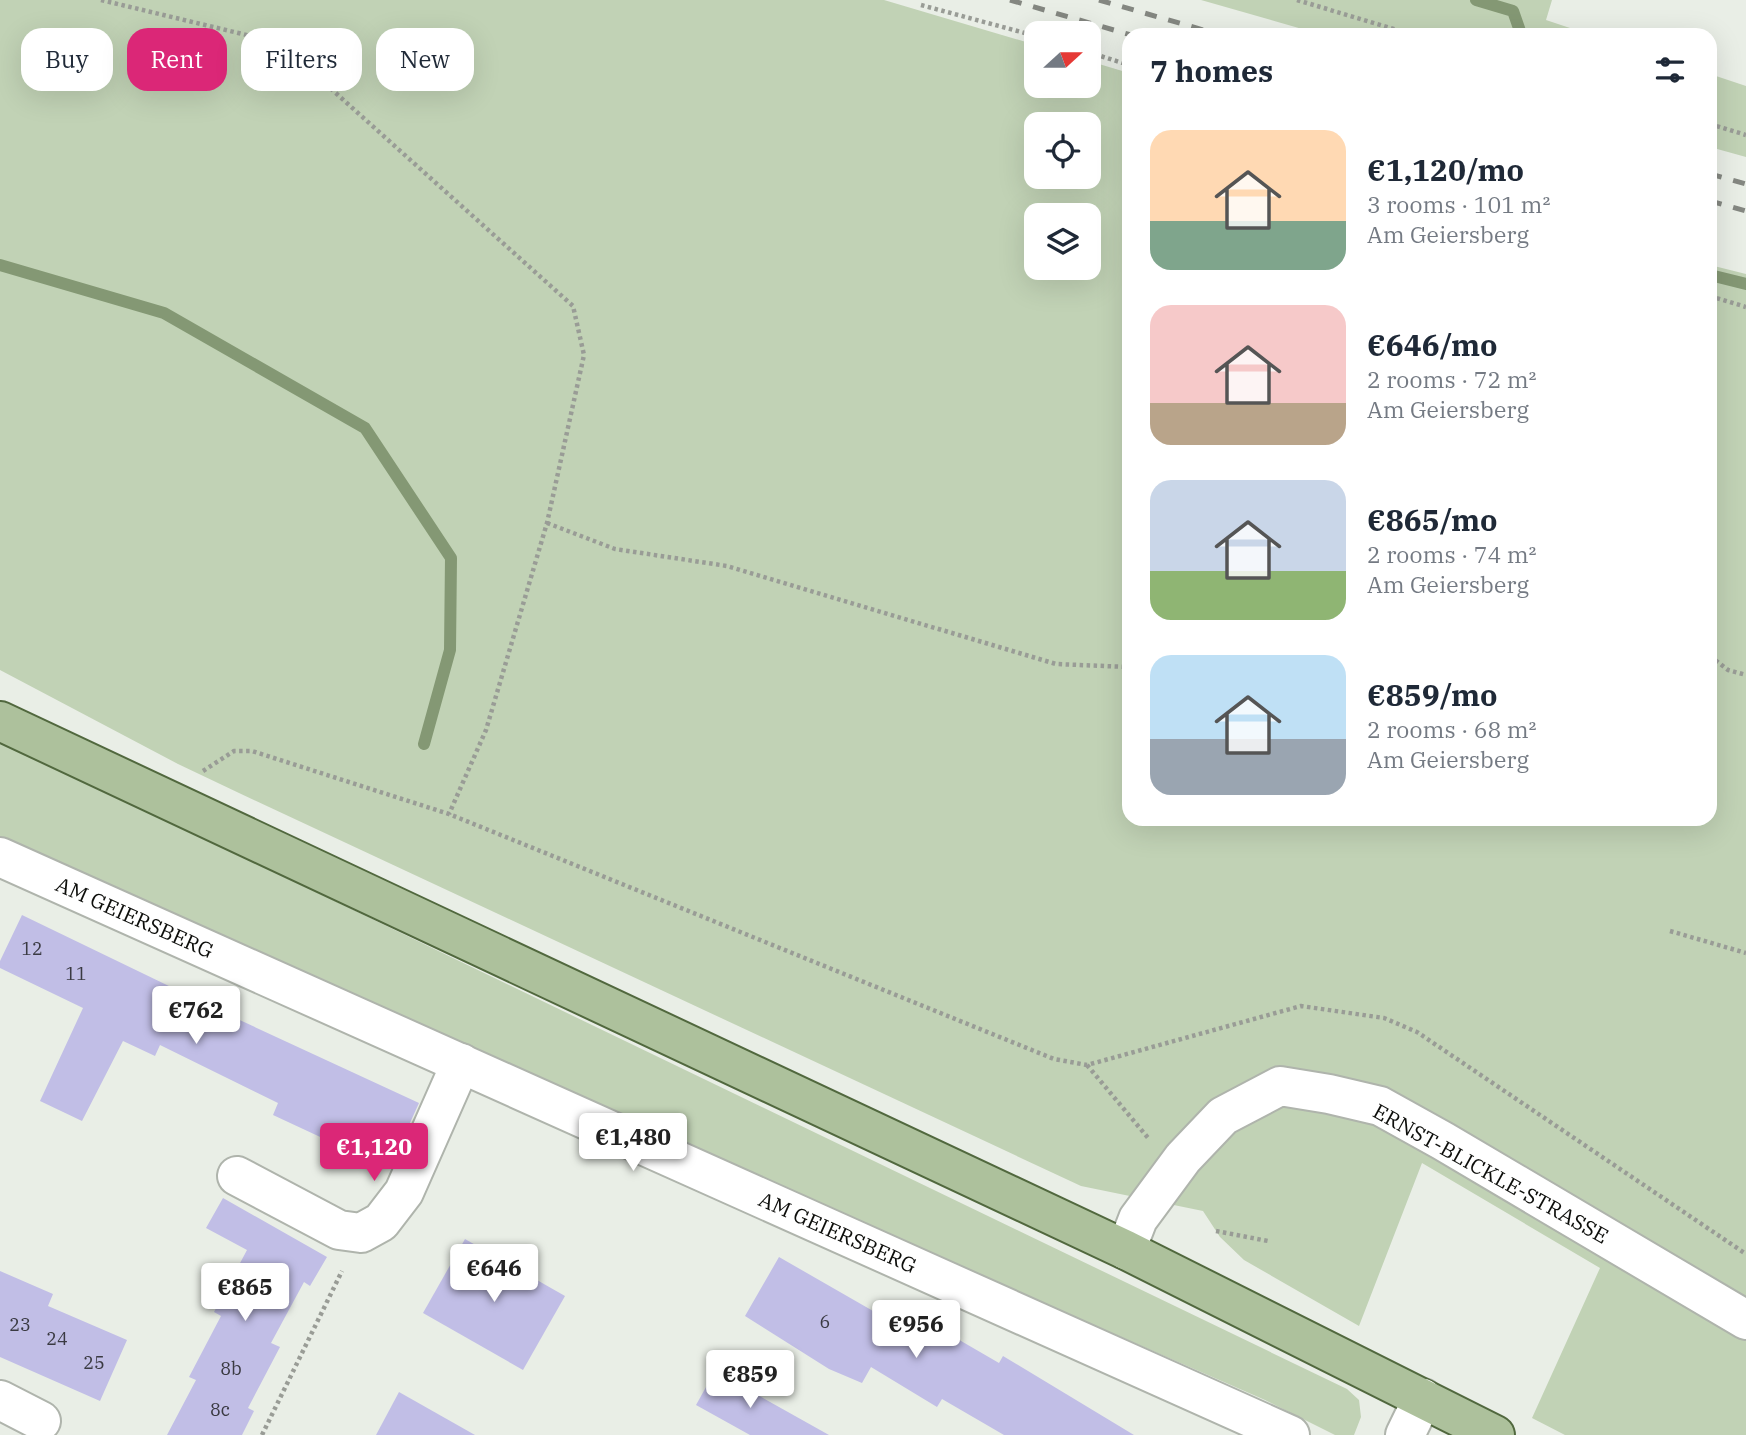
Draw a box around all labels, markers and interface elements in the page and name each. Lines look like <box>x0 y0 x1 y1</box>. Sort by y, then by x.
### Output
north arrow <box>1024 21 1101 98</box>
map controls <box>1024 21 1101 280</box>
chip: Buy <box>21 28 113 91</box>
chip: Rent <box>127 28 227 91</box>
chip: Filters <box>241 28 362 91</box>
chip: New <box>376 28 474 91</box>
text: 7 homes <box>1150 51 1273 90</box>
icon: filters <box>1651 51 1689 89</box>
button: locate <box>1024 112 1101 189</box>
text: €1,120/mo <box>1367 150 1524 189</box>
icon: home <box>1206 158 1290 242</box>
text: 3 rooms · 101 m² <box>1367 189 1550 219</box>
button: layers <box>1024 203 1101 280</box>
text: Am Geiersberg <box>1367 219 1529 249</box>
text: €646/mo <box>1367 325 1498 364</box>
icon: home <box>1206 333 1290 417</box>
text: 2 rooms · 72 m² <box>1367 364 1537 394</box>
text: Am Geiersberg <box>1367 394 1529 424</box>
text: €865/mo <box>1367 500 1498 539</box>
icon: home <box>1206 508 1290 592</box>
text: 2 rooms · 74 m² <box>1367 539 1537 569</box>
text: Am Geiersberg <box>1367 569 1529 599</box>
text: €859/mo <box>1367 675 1498 714</box>
icon: home <box>1206 683 1290 767</box>
text: 2 rooms · 68 m² <box>1367 714 1537 744</box>
text: Am Geiersberg <box>1367 744 1529 774</box>
street label: AM GEIERSBERG <box>52 870 218 964</box>
house number: 12 <box>21 937 43 960</box>
house number: 11 <box>65 962 87 985</box>
pin: €762 <box>155 986 237 1046</box>
text: €762 <box>168 994 224 1024</box>
street label: ERNST-BLICKLE-STRASSE <box>1368 1097 1614 1249</box>
pin: €1,480 <box>576 1114 690 1173</box>
text: €1,480 <box>595 1121 671 1151</box>
pin: €1,120 <box>317 1124 431 1183</box>
text: €1,120 <box>336 1131 412 1161</box>
street label: AM GEIERSBERG <box>755 1185 921 1279</box>
pin: €646 <box>453 1244 535 1304</box>
text: €646 <box>466 1252 522 1282</box>
pin: €865 <box>204 1264 286 1323</box>
text: €865 <box>217 1271 273 1301</box>
pin: €956 <box>875 1300 957 1360</box>
text: €956 <box>888 1308 944 1338</box>
house number: 6 <box>820 1310 830 1333</box>
house number: 23 <box>9 1313 31 1336</box>
house number: 24 <box>46 1327 68 1350</box>
pin: €859 <box>709 1350 791 1410</box>
house number: 25 <box>83 1351 105 1374</box>
house number: 8b <box>220 1357 242 1380</box>
text: €859 <box>722 1358 778 1388</box>
house number: 8c <box>210 1398 230 1421</box>

